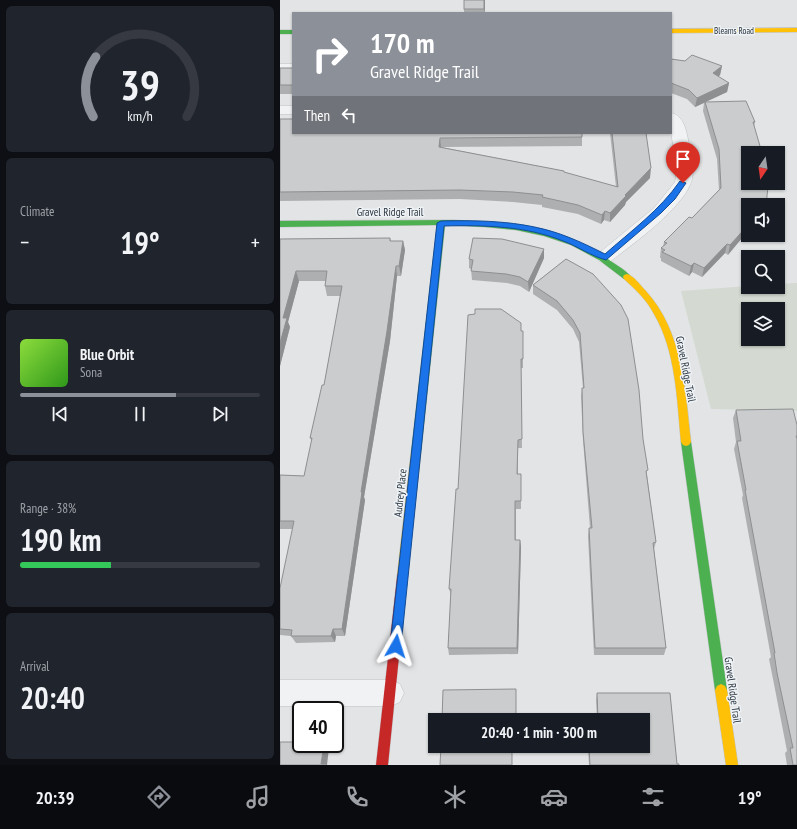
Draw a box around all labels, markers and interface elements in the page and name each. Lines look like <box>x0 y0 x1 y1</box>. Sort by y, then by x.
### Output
text: 170 m <box>370 24 434 61</box>
street label: Bleams Road <box>714 25 754 36</box>
icon: right <box>304 28 356 80</box>
text: 39 <box>120 58 160 111</box>
text: Gravel Ridge Trail <box>370 60 479 83</box>
icon: left <box>338 104 360 126</box>
text: km/h <box>127 105 153 124</box>
text: Then <box>304 106 330 125</box>
pin <box>666 142 700 183</box>
north arrow <box>741 146 785 190</box>
map controls <box>741 146 785 346</box>
icon: arrive <box>672 148 694 170</box>
button: sound <box>741 198 785 242</box>
text: Climate <box>20 203 54 220</box>
street label: Gravel Ridge Trail <box>357 205 424 219</box>
text: 19° <box>120 223 160 262</box>
text: − <box>20 228 29 256</box>
text: + <box>251 228 260 256</box>
button: search <box>741 250 785 294</box>
button: layers <box>741 302 785 346</box>
street label: Gravel Ridge Trail <box>673 335 699 403</box>
text: Blue Orbit <box>80 345 134 364</box>
text: Sona <box>80 364 102 381</box>
icon: previous <box>49 403 71 425</box>
icon: pause <box>129 403 151 425</box>
icon: next <box>209 403 231 425</box>
street label: Audrey Place <box>391 468 410 518</box>
text: Range · 38% <box>20 500 76 517</box>
text: 190 km <box>20 520 101 559</box>
position arrow <box>375 625 417 667</box>
street label: Gravel Ridge Trail <box>721 656 745 724</box>
text: Arrival <box>20 658 49 675</box>
text: 20:40 <box>20 678 85 717</box>
speed limit sign: 40 <box>292 701 344 753</box>
text: 20:40 · 1 min · 300 m <box>481 723 597 742</box>
icon: directions <box>145 783 173 811</box>
icon: music <box>244 783 272 811</box>
icon: phone <box>343 783 371 811</box>
icon: climate <box>441 783 469 811</box>
icon: car <box>540 783 568 811</box>
icon: filters <box>639 783 667 811</box>
text: 20:39 <box>35 786 74 809</box>
text: 19° <box>738 786 762 809</box>

